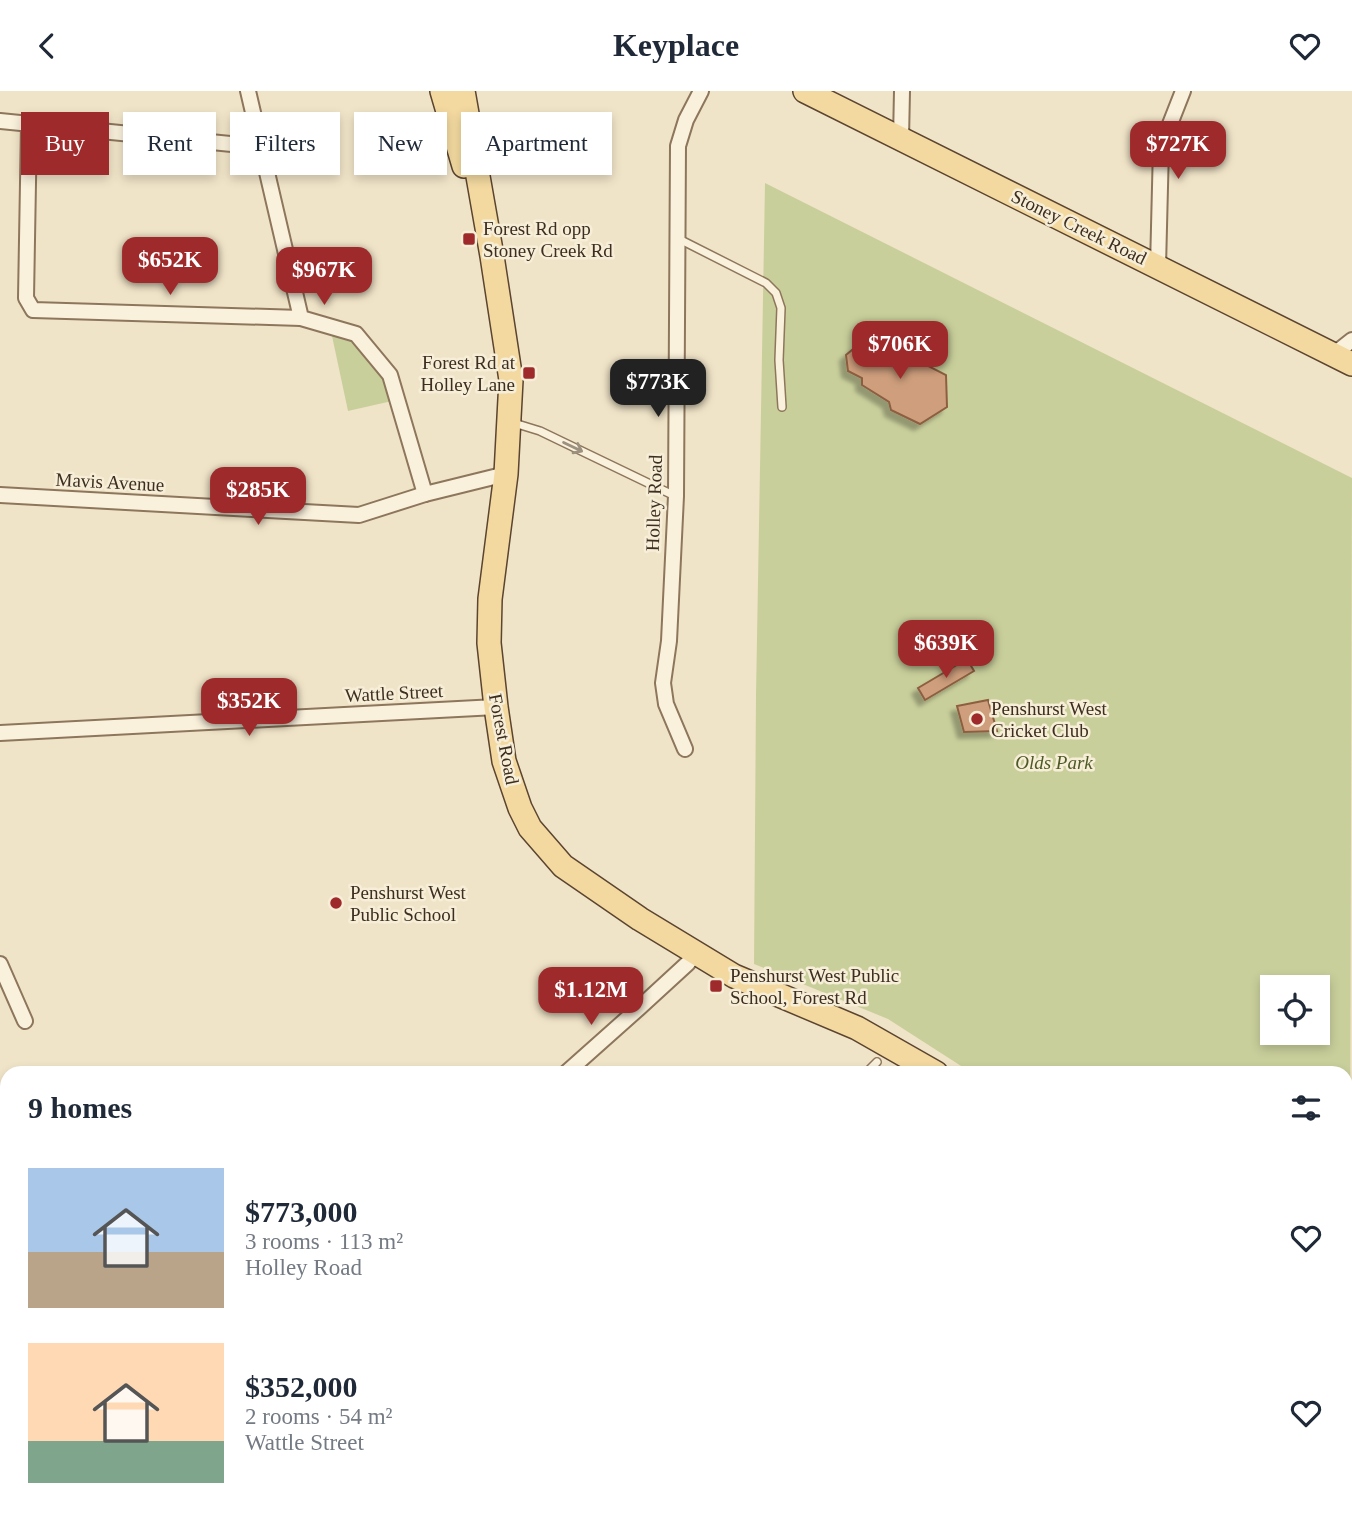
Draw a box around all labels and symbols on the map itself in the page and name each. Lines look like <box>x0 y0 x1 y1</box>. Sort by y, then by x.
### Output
pin: $727K <box>1129 122 1227 181</box>
street label: Stoney Creek Road <box>1008 185 1150 269</box>
place label: Forest Rd opp Stoney Creek Rd <box>483 218 613 261</box>
marker: Forest Rd opp Stoney Creek Rd <box>461 231 477 247</box>
pin: $652K <box>121 237 219 297</box>
pin: $967K <box>275 247 373 307</box>
pin: $706K <box>851 321 949 381</box>
place label: Forest Rd at Holley Lane <box>421 352 516 395</box>
pin: $773K <box>609 359 707 419</box>
marker: Forest Rd at Holley Lane <box>521 365 537 381</box>
one-way arrow <box>562 441 583 455</box>
street label: Holley Road <box>642 454 666 552</box>
pin: $285K <box>209 467 307 527</box>
street label: Mavis Avenue <box>55 469 165 495</box>
pin: $639K <box>897 621 995 680</box>
pin: $352K <box>200 679 298 738</box>
street label: Wattle Street <box>344 680 444 706</box>
street label: Forest Road <box>485 692 523 787</box>
place label: Penshurst West Cricket Club <box>991 698 1108 741</box>
marker: Penshurst West Cricket Club <box>969 711 985 727</box>
park label: Olds Park <box>1015 752 1093 773</box>
place label: Penshurst West Public School <box>350 882 467 925</box>
marker: Penshurst West Public School <box>328 895 344 911</box>
place label: Penshurst West Public School, Forest Rd <box>730 965 899 1008</box>
pin: $1.12M <box>534 967 648 1027</box>
marker: Penshurst West Public School, Forest Rd <box>708 978 724 994</box>

